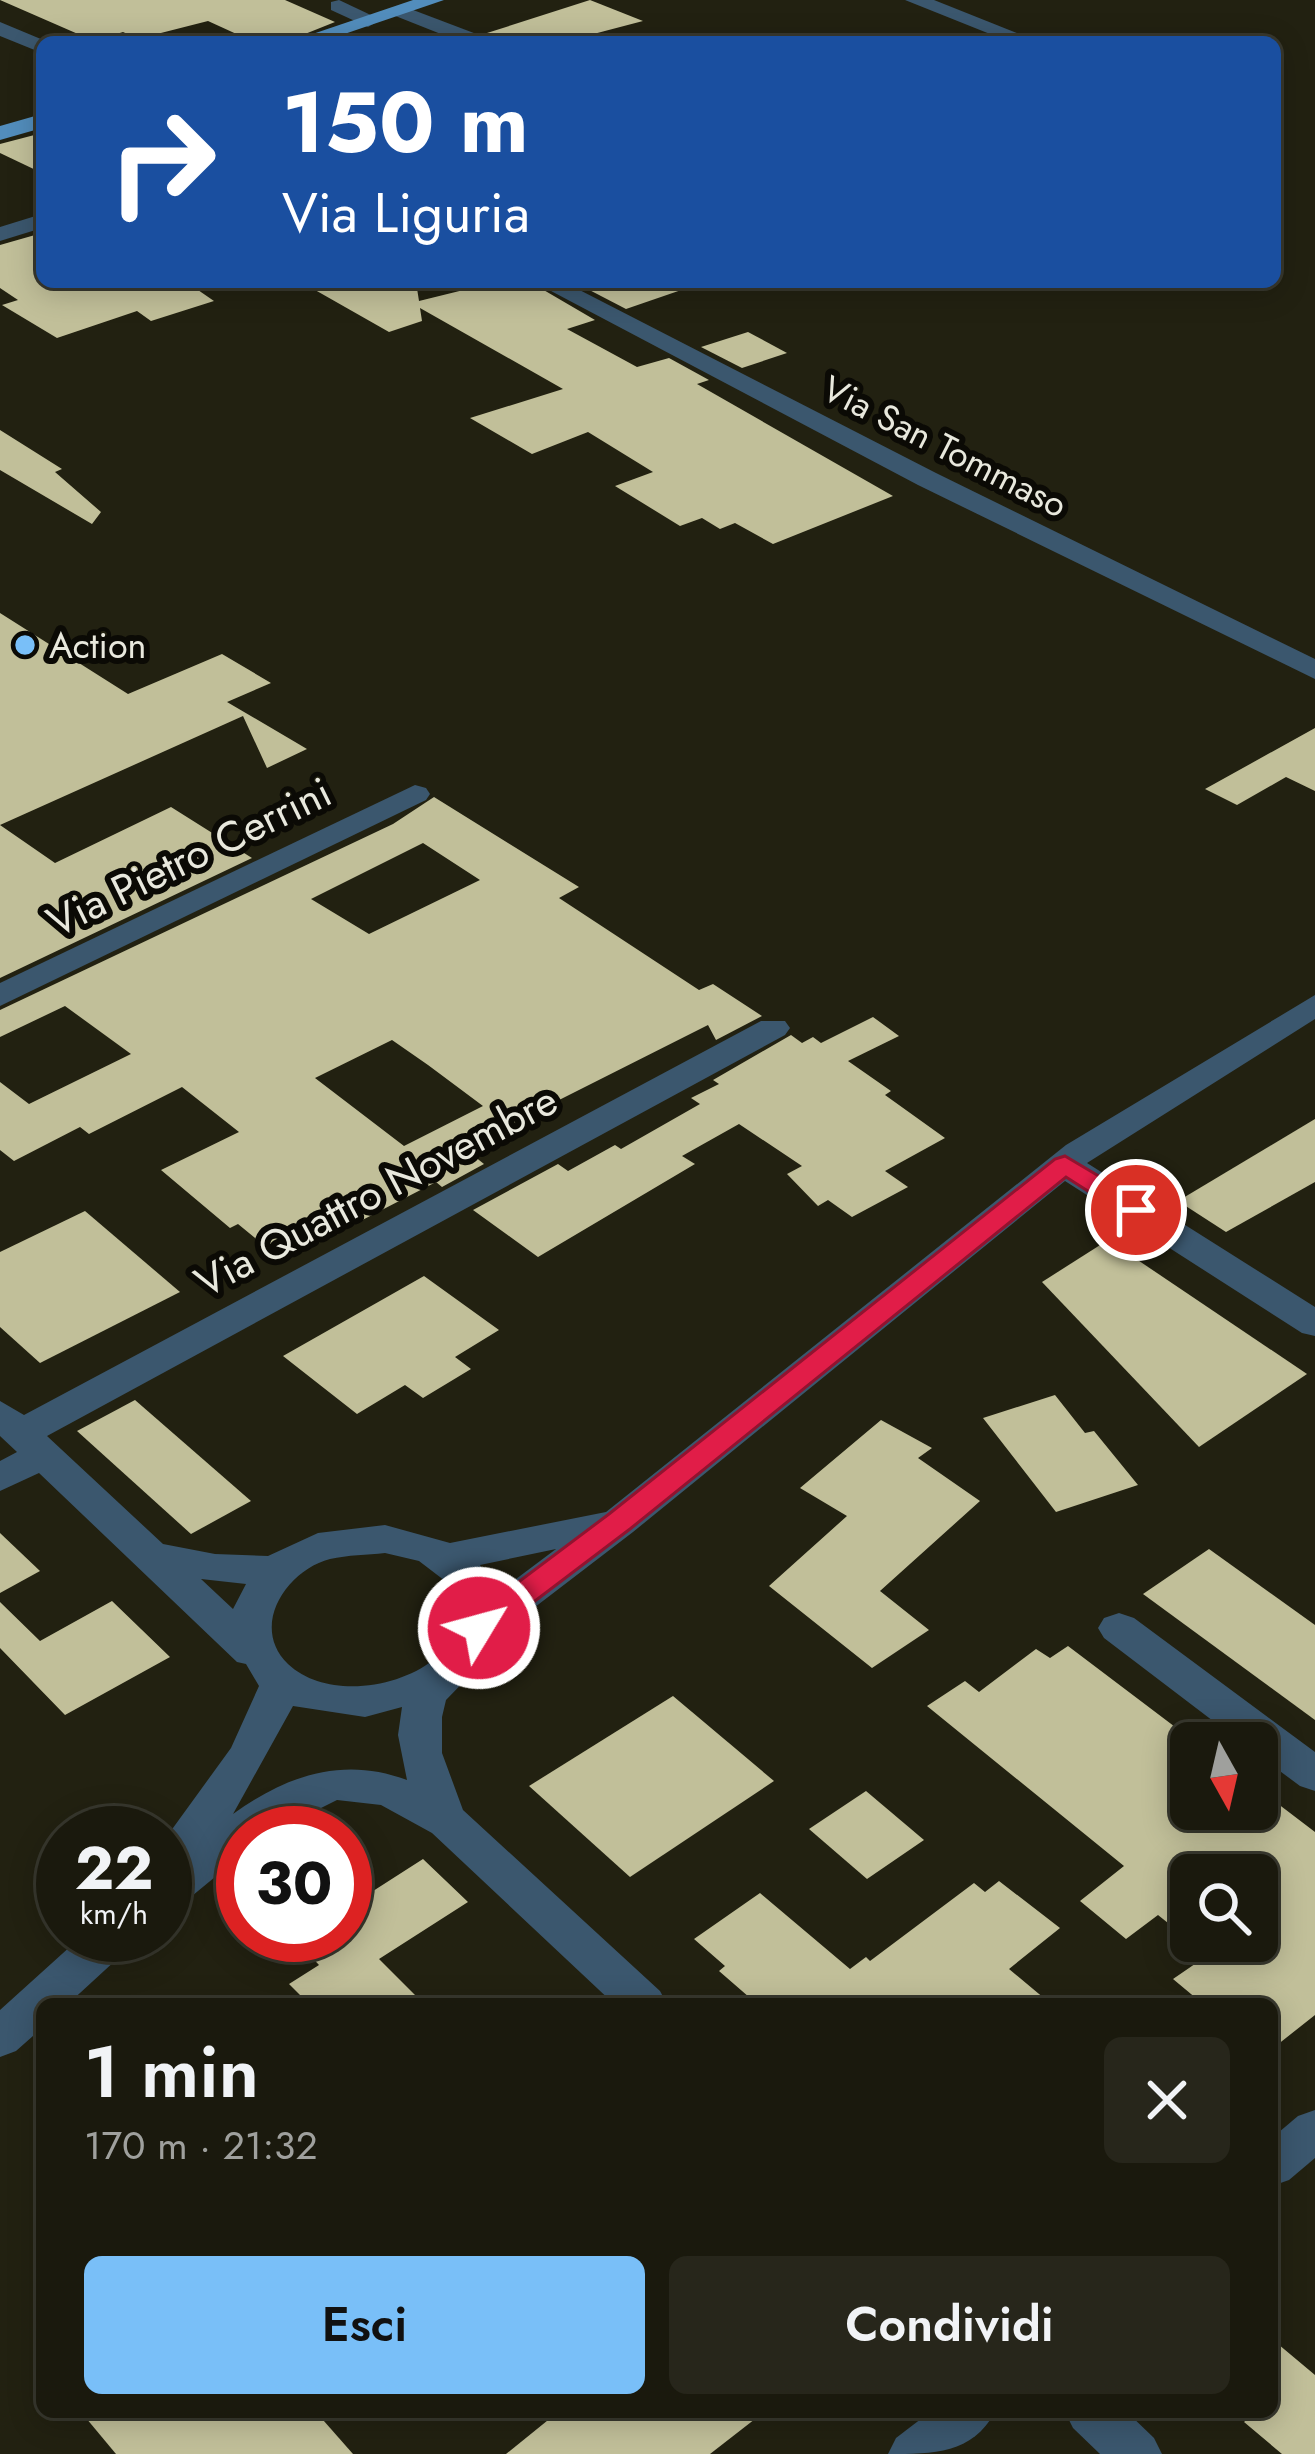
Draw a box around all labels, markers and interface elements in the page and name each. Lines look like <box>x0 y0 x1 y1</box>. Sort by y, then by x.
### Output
text: 150 m <box>282 62 529 184</box>
icon: right <box>84 84 240 240</box>
text: Via Liguria <box>282 174 530 252</box>
street label: Via San Tommaso <box>814 362 1076 530</box>
place label: Action <box>49 619 147 671</box>
marker: Action <box>12 632 38 658</box>
street label: Via Pietro Cerrini <box>37 762 341 952</box>
street label: Via Quattro Novembre <box>184 1070 568 1312</box>
pin <box>1085 1159 1187 1261</box>
icon: arrive <box>1103 1177 1169 1243</box>
position arrow <box>416 1565 542 1691</box>
north arrow <box>1170 1722 1278 1830</box>
map controls <box>1170 1722 1278 1962</box>
speed limit sign: 30 <box>216 1806 372 1962</box>
text: 22 <box>75 1825 153 1912</box>
button: search <box>1170 1854 1278 1962</box>
text: km/h <box>80 1892 148 1935</box>
text: 1 min <box>84 2020 259 2124</box>
button: close <box>1104 2037 1230 2163</box>
text: 170 m · 21:32 <box>84 2117 318 2174</box>
button: Esci <box>84 2256 645 2394</box>
button: Condividi <box>669 2256 1230 2394</box>

